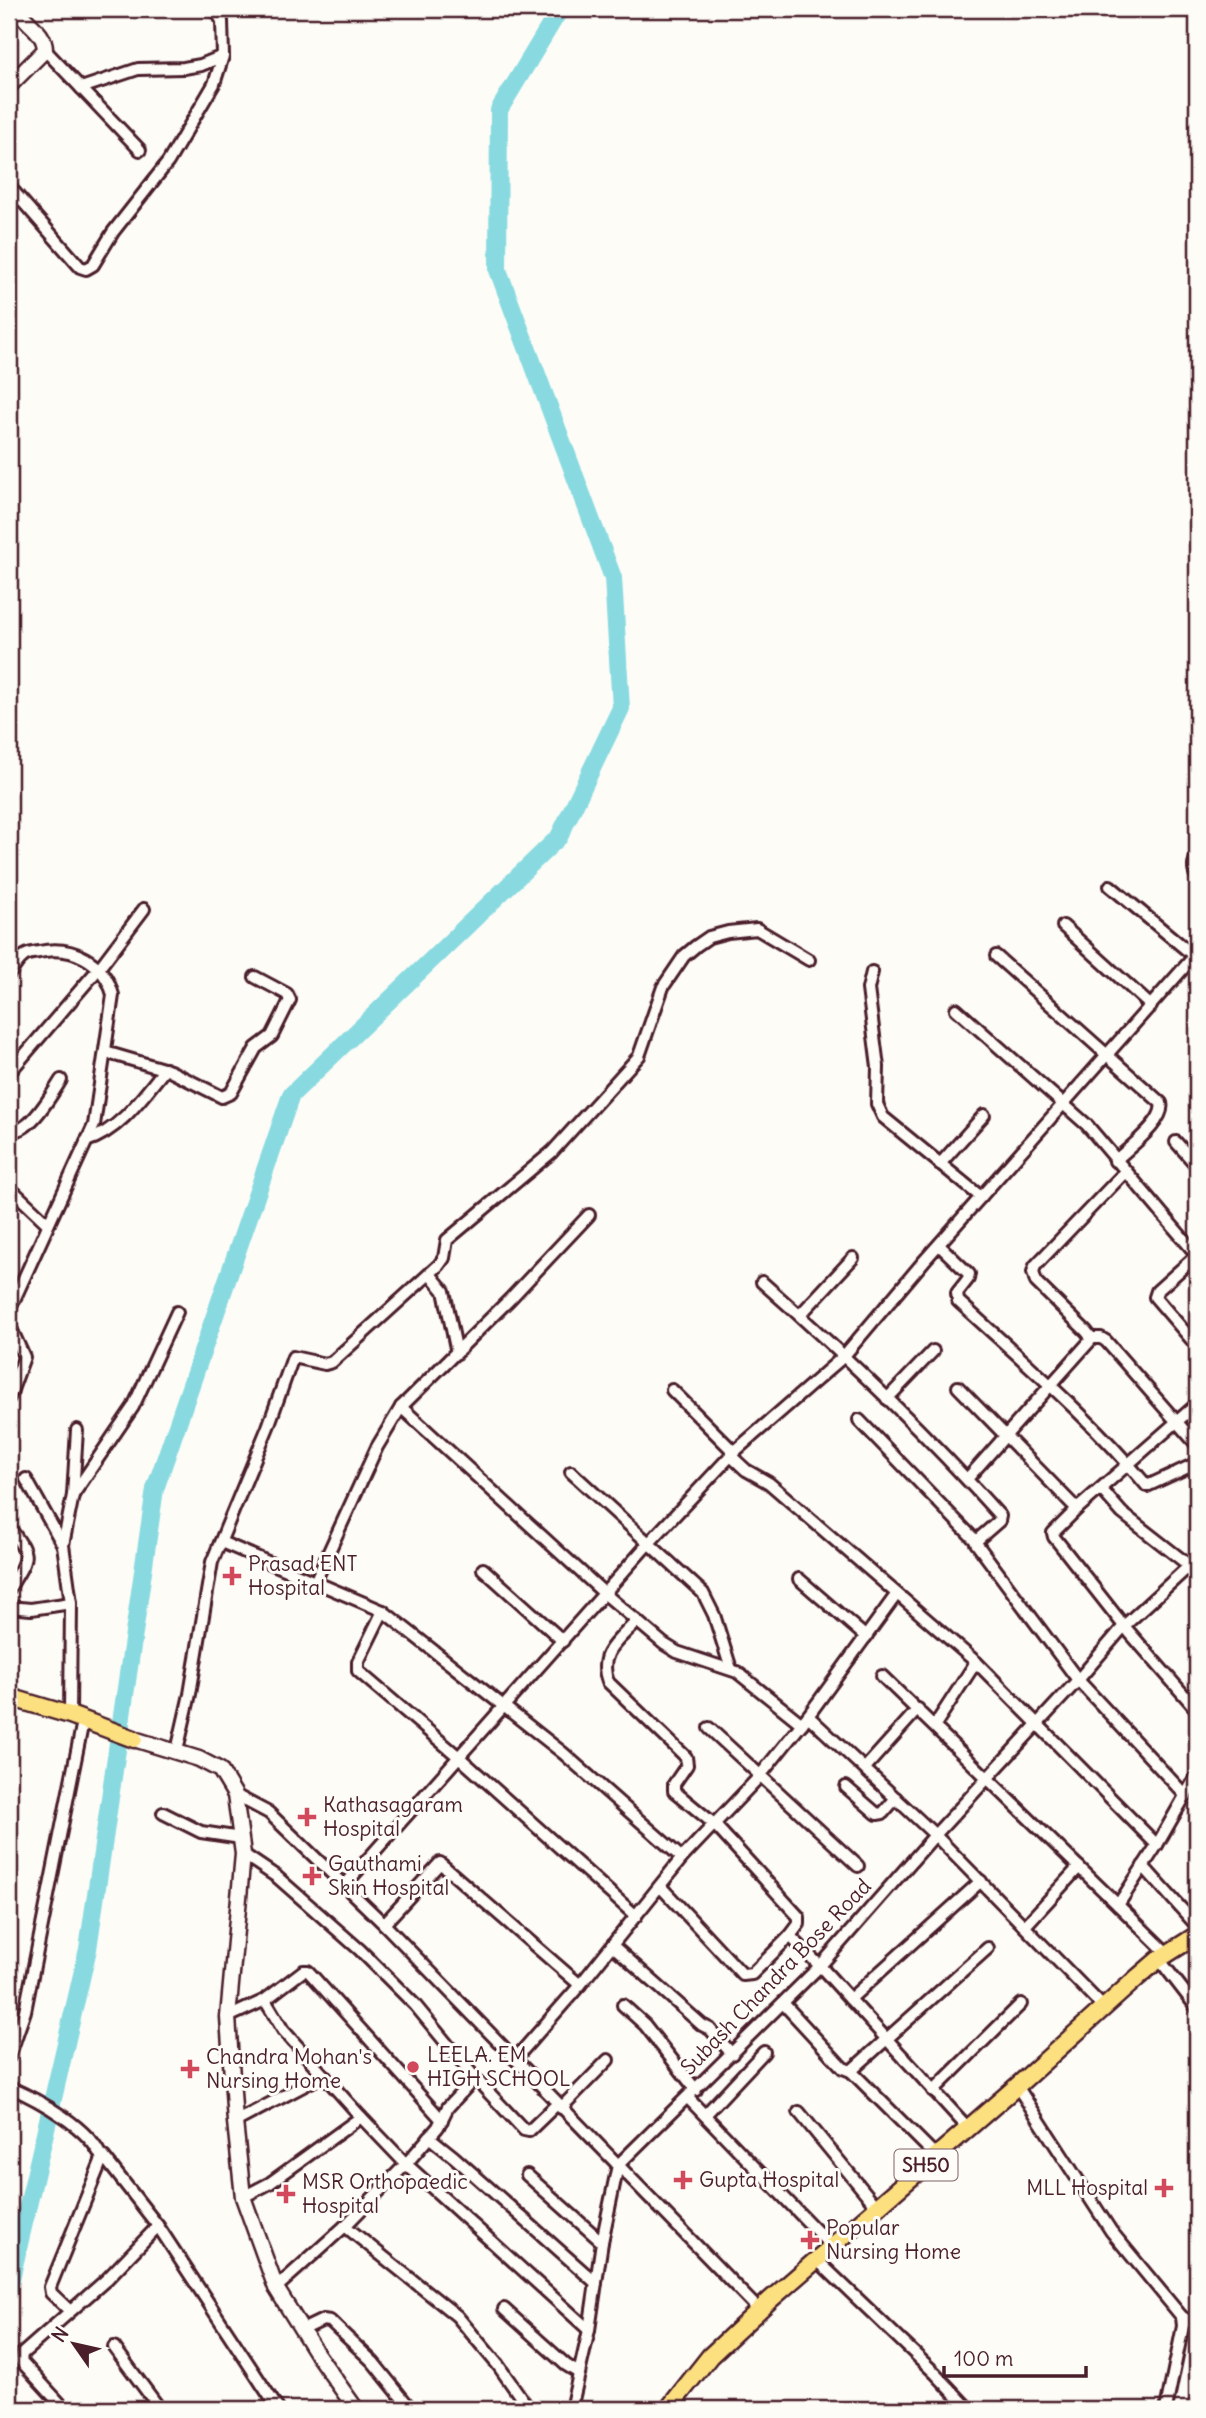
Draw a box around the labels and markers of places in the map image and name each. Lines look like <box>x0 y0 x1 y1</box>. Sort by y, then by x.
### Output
place label: Prasad ENT Hospital <box>248 1550 358 1601</box>
marker: Prasad ENT Hospital <box>222 1566 242 1586</box>
place label: Kathasagaram Hospital <box>323 1791 463 1842</box>
marker: Kathasagaram Hospital <box>297 1807 317 1827</box>
place label: Gauthami Skin Hospital <box>328 1850 449 1901</box>
marker: Gauthami Skin Hospital <box>302 1866 322 1886</box>
place label: LEELA. EM HIGH SCHOOL <box>427 2041 570 2092</box>
place label: Chandra Mohan's Nursing Home <box>206 2043 372 2094</box>
marker: Chandra Mohan's Nursing Home <box>180 2059 200 2079</box>
marker: LEELA. EM HIGH SCHOOL <box>405 2059 421 2075</box>
place label: Gupta Hospital <box>699 2166 839 2193</box>
place label: MSR Orthopaedic Hospital <box>302 2168 468 2219</box>
marker: Gupta Hospital <box>673 2170 693 2190</box>
place label: MLL Hospital <box>1026 2174 1148 2201</box>
marker: MLL Hospital <box>1154 2178 1174 2198</box>
marker: MSR Orthopaedic Hospital <box>276 2184 296 2204</box>
place label: Popular Nursing Home <box>826 2214 961 2265</box>
marker: Popular Nursing Home <box>800 2230 820 2250</box>

